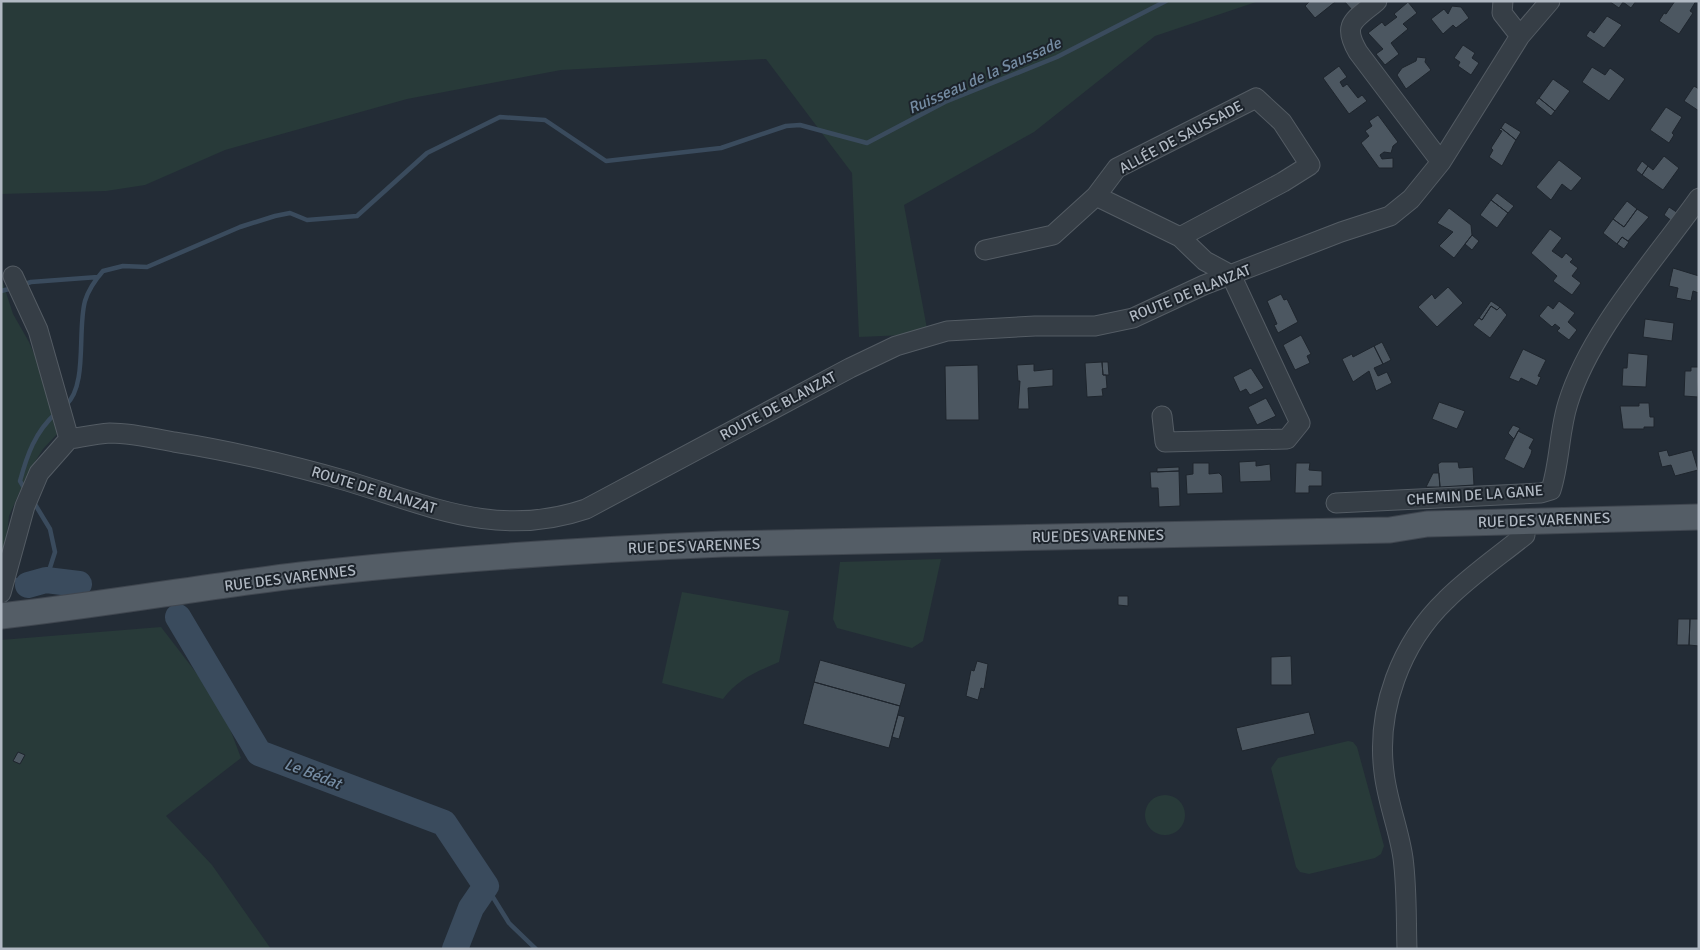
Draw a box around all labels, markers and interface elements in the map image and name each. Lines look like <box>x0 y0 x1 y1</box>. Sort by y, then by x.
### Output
water label: Ruisseau de la Saussade <box>905 33 1065 119</box>
street label: ALLÉE DE SAUSSADE <box>1116 96 1246 177</box>
street label: ROUTE DE BLANZAT <box>1127 260 1254 326</box>
street label: ROUTE DE BLANZAT <box>717 367 840 444</box>
street label: ROUTE DE BLANZAT <box>309 462 439 518</box>
street label: CHEMIN DE LA GANE <box>1406 481 1544 509</box>
street label: RUE DES VARENNES <box>1478 509 1610 531</box>
street label: RUE DES VARENNES <box>1032 526 1164 546</box>
street label: RUE DES VARENNES <box>628 535 760 557</box>
street label: RUE DES VARENNES <box>223 561 357 595</box>
water label: Le Bédat <box>281 754 346 795</box>

